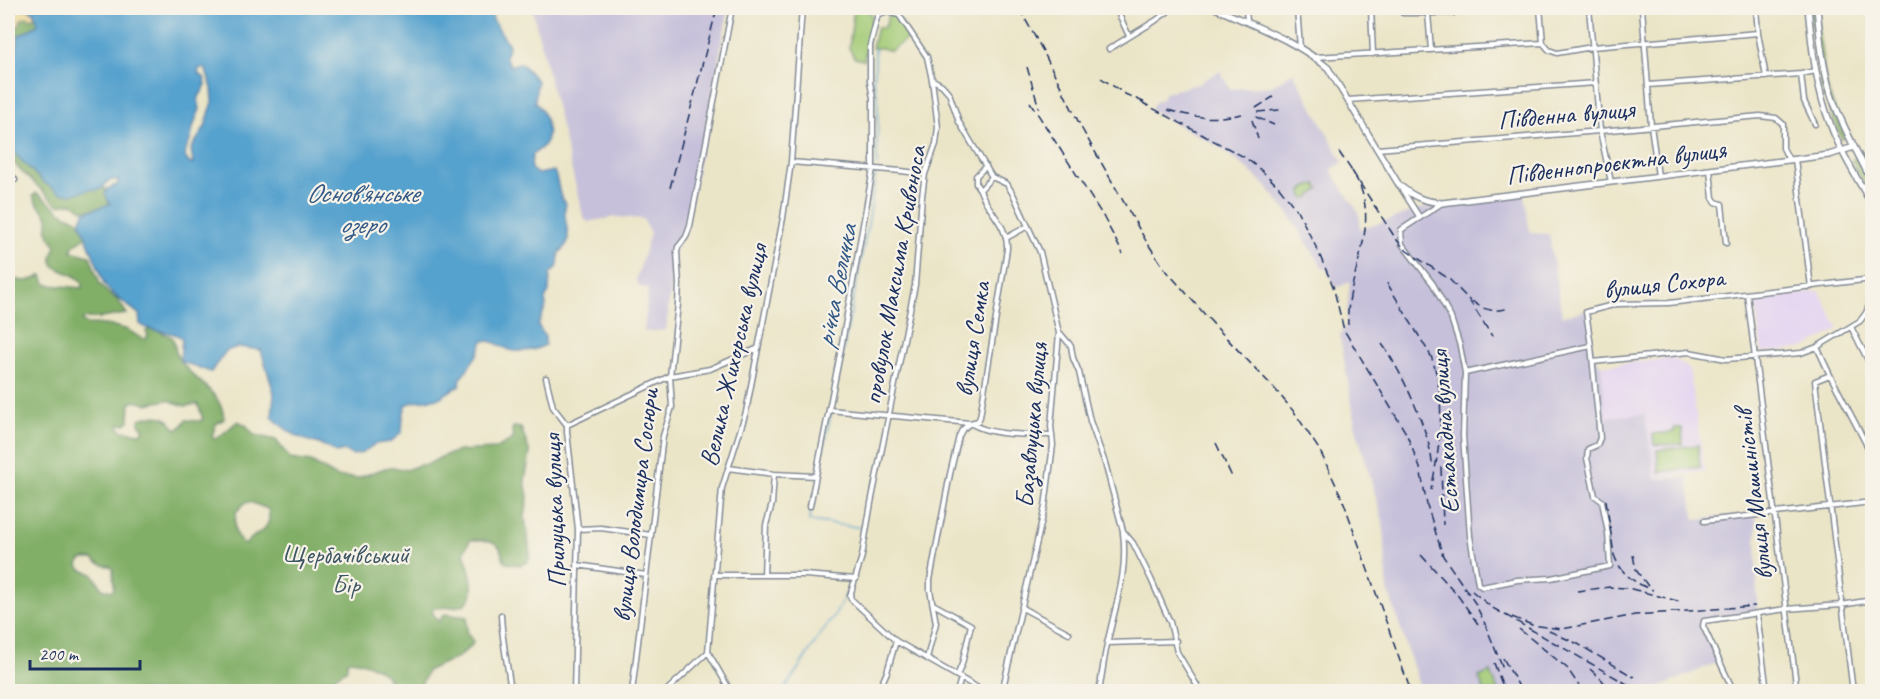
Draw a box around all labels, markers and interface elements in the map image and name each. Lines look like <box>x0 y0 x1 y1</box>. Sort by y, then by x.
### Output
street label: Південна вулиця <box>1497 92 1637 137</box>
street label: Південнопроєктна вулиця <box>1504 132 1729 192</box>
street label: провулок Максима Кривоноса <box>855 142 934 407</box>
water label: Основ'янське озеро <box>306 176 422 242</box>
water label: річка Величка <box>807 220 865 351</box>
street label: Велика Жихорська вулиця <box>692 239 776 469</box>
street label: вулиця Сохора <box>1602 261 1728 306</box>
street label: вулиця Семка <box>947 278 998 399</box>
street label: Базавлуцька вулиця <box>1008 340 1056 509</box>
street label: Естакадна вулиця <box>1422 347 1467 515</box>
street label: вулиця Володимира Сосюри <box>605 385 666 624</box>
street label: вулиця Машиністів <box>1726 402 1780 582</box>
street label: Прилуцька вулиця <box>535 432 574 588</box>
park label: Щербачівський Бір <box>283 538 411 601</box>
scale bar <box>30 633 140 671</box>
text: 200 m <box>39 643 80 665</box>

